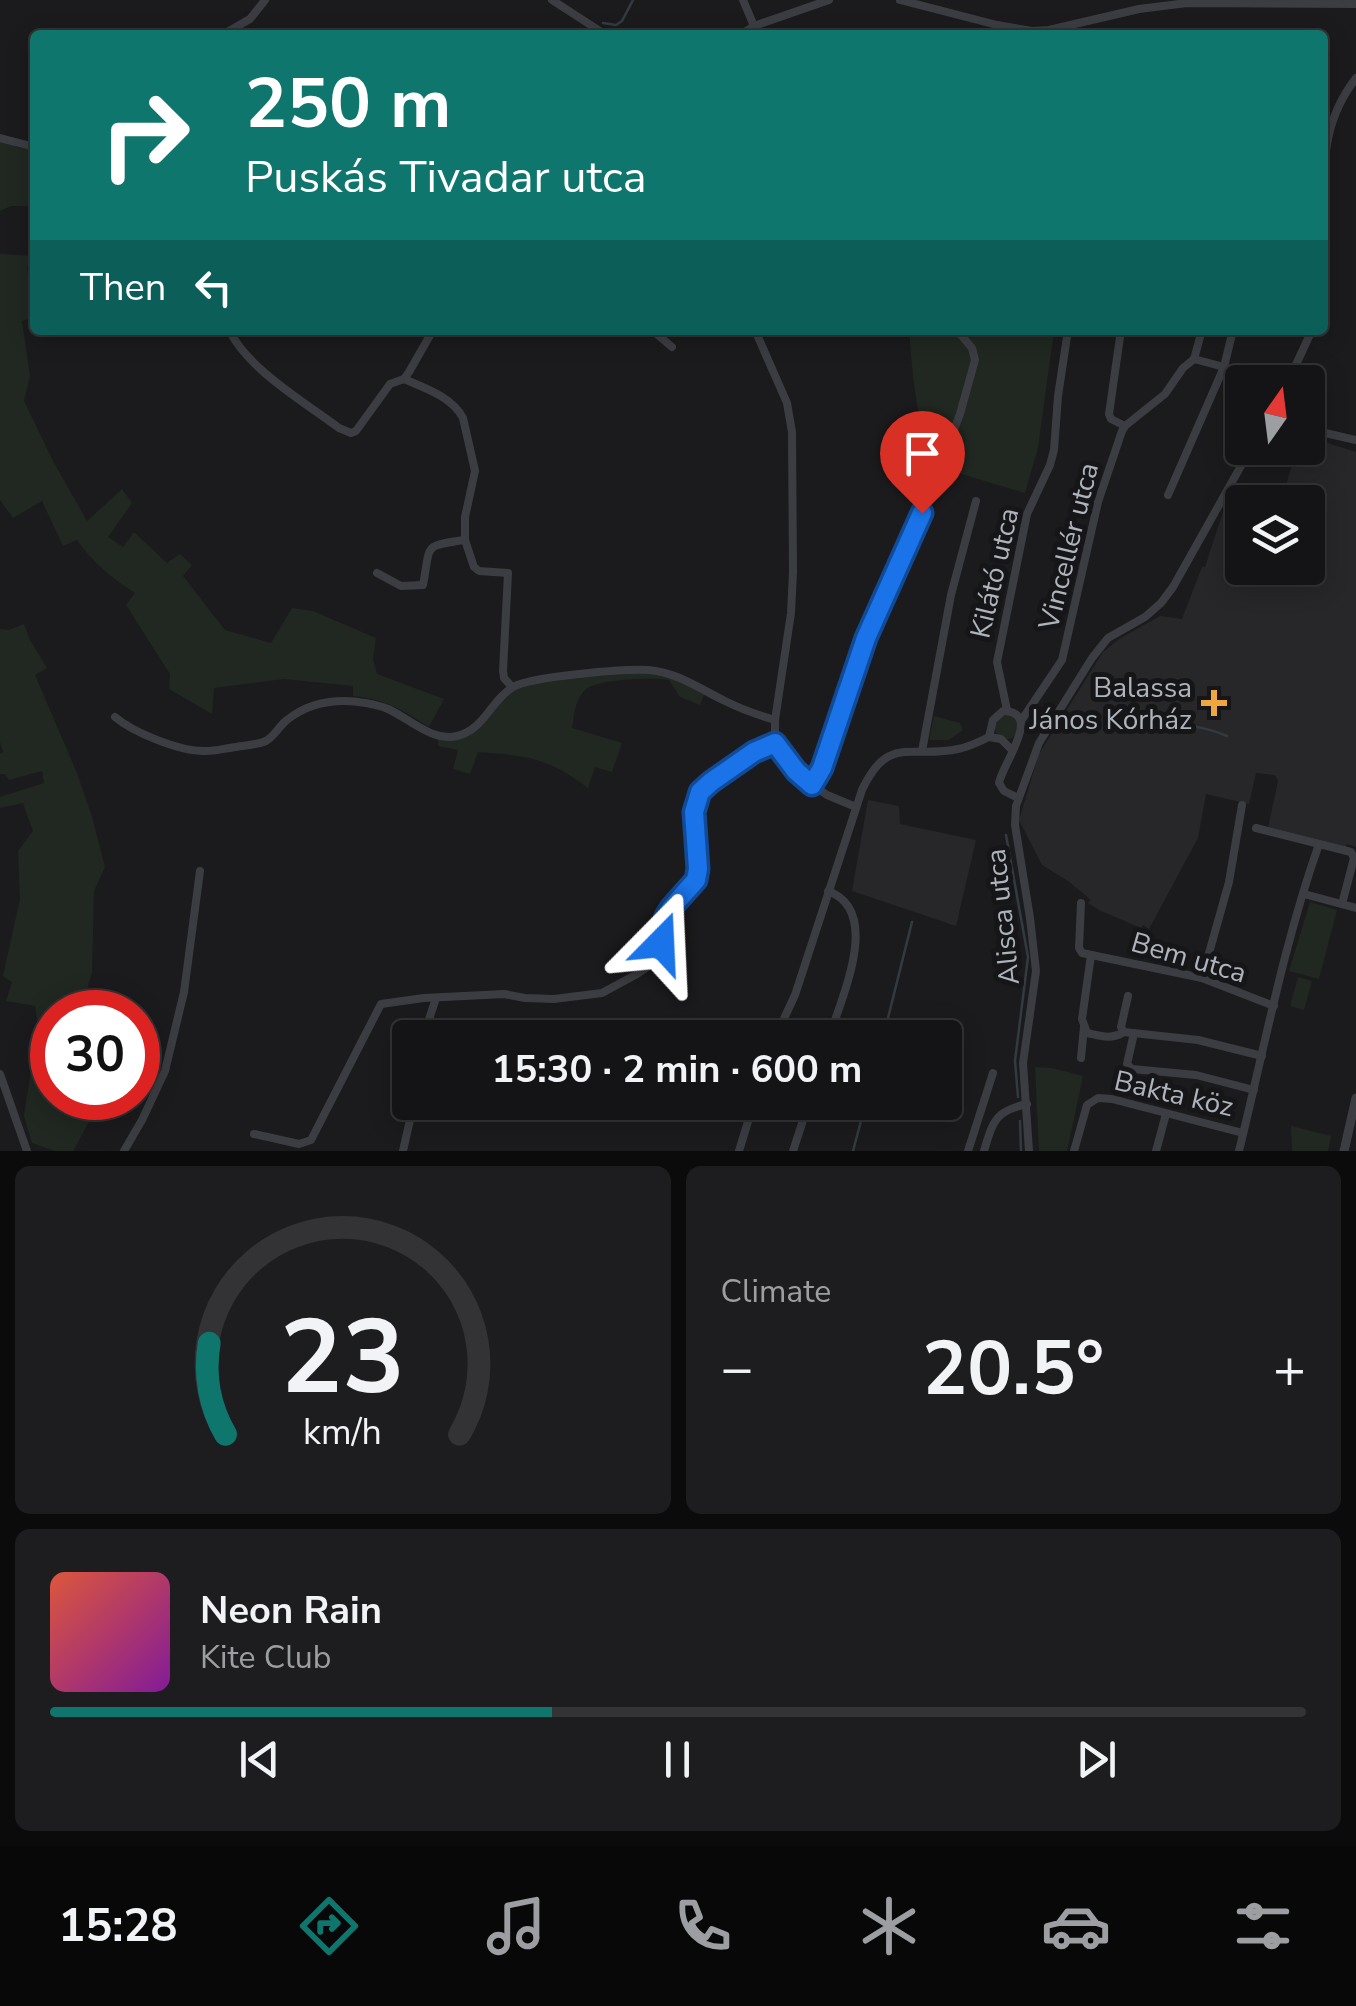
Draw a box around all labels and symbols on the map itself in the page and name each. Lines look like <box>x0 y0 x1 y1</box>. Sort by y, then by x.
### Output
north arrow <box>1225 365 1325 465</box>
pin <box>880 411 965 514</box>
street label: Vincellér utca <box>1030 459 1108 635</box>
street label: Kilátó utca <box>962 504 1028 642</box>
place label: Balassa János Kórház <box>1028 669 1192 739</box>
marker: Balassa János Kórház <box>1201 690 1227 716</box>
street label: Alisca utca <box>977 847 1029 987</box>
position arrow <box>609 891 713 995</box>
street label: Bem utca <box>1127 923 1251 992</box>
speed limit sign: 30 <box>30 990 160 1120</box>
street label: Bakta köz <box>1110 1062 1237 1126</box>

